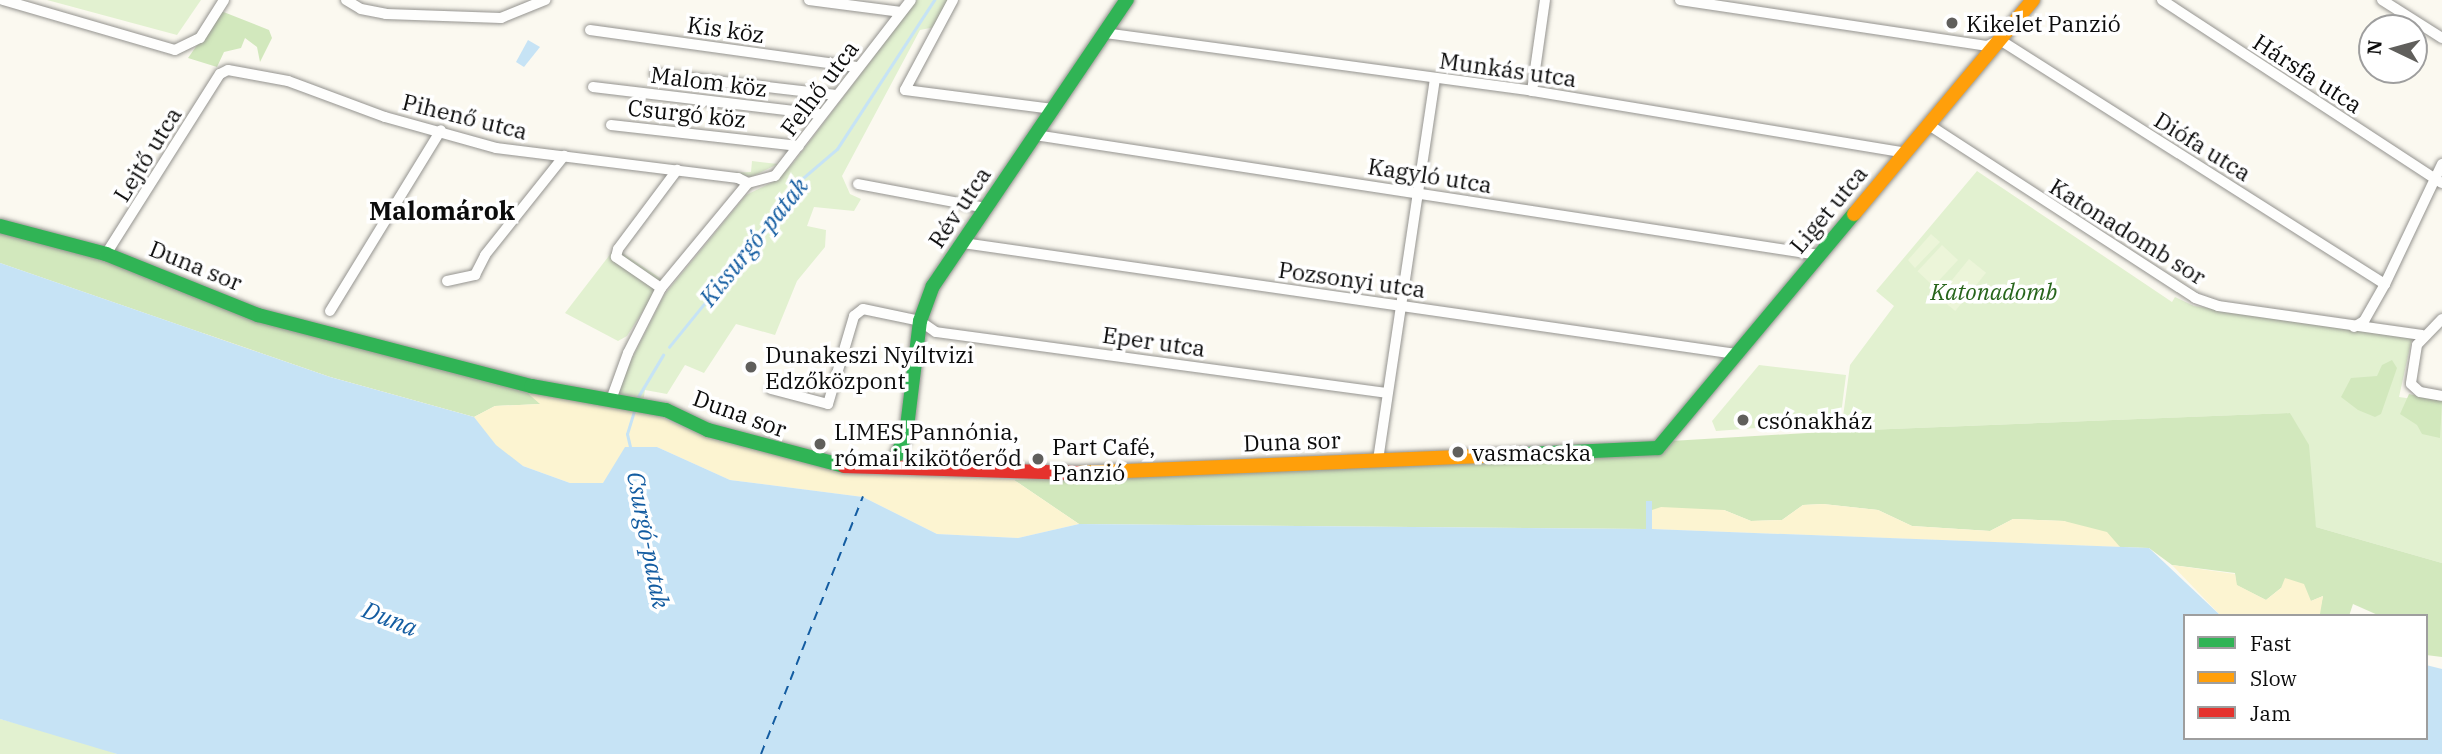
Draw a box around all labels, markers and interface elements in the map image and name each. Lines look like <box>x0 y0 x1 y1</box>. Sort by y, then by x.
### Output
place label: Kikelet Panzió <box>1966 9 2121 37</box>
street label: Kis köz <box>686 10 766 48</box>
north arrow <box>2358 14 2428 84</box>
marker: Kikelet Panzió <box>1944 15 1960 31</box>
street label: Hársfa utca <box>2248 28 2368 118</box>
street label: Felhő utca <box>774 35 864 141</box>
text: N <box>2361 39 2387 56</box>
street label: Munkás utca <box>1438 46 1578 92</box>
street label: Malom köz <box>649 60 769 102</box>
street label: Pihenő utca <box>400 87 530 145</box>
street label: Csurgó köz <box>626 93 748 133</box>
street label: Lejtő utca <box>107 102 187 206</box>
street label: Diófa utca <box>2150 105 2256 187</box>
street label: Kagyló utca <box>1366 152 1494 198</box>
street label: Liget utca <box>1783 160 1873 258</box>
street label: Rév utca <box>922 161 996 253</box>
water label: Kissurgó-patak <box>694 172 814 312</box>
street label: Katonadomb sor <box>2045 172 2211 290</box>
district label: Malomárok <box>369 195 515 227</box>
street label: Duna sor <box>146 234 246 296</box>
street label: Pozsonyi utca <box>1277 255 1427 303</box>
park label: Katonadomb <box>1931 277 2057 305</box>
street label: Eper utca <box>1101 320 1207 362</box>
place label: Dunakeszi Nyíltvizi Edzőközpont <box>765 340 974 394</box>
marker: Dunakeszi Nyíltvizi Edzőközpont <box>743 359 759 375</box>
street label: Duna sor <box>689 383 791 443</box>
place label: csónakház <box>1757 406 1872 434</box>
marker: csónakház <box>1735 412 1751 428</box>
place label: LIMES Pannónia, római kikötőerőd <box>834 417 1022 471</box>
street label: Duna sor <box>1243 426 1341 456</box>
place label: Part Café, Panzió <box>1052 432 1155 486</box>
marker: LIMES Pannónia, római kikötőerőd <box>812 436 828 452</box>
place label: vasmacska <box>1472 438 1591 466</box>
marker: vasmacska <box>1450 444 1466 460</box>
marker: Part Café, Panzió <box>1030 451 1046 467</box>
water label: Csurgó-patak <box>621 469 675 611</box>
water label: Duna <box>359 595 421 643</box>
legend <box>2183 614 2428 740</box>
text: Fast <box>2250 629 2291 657</box>
text: Slow <box>2250 664 2297 692</box>
text: Jam <box>2250 699 2291 727</box>

